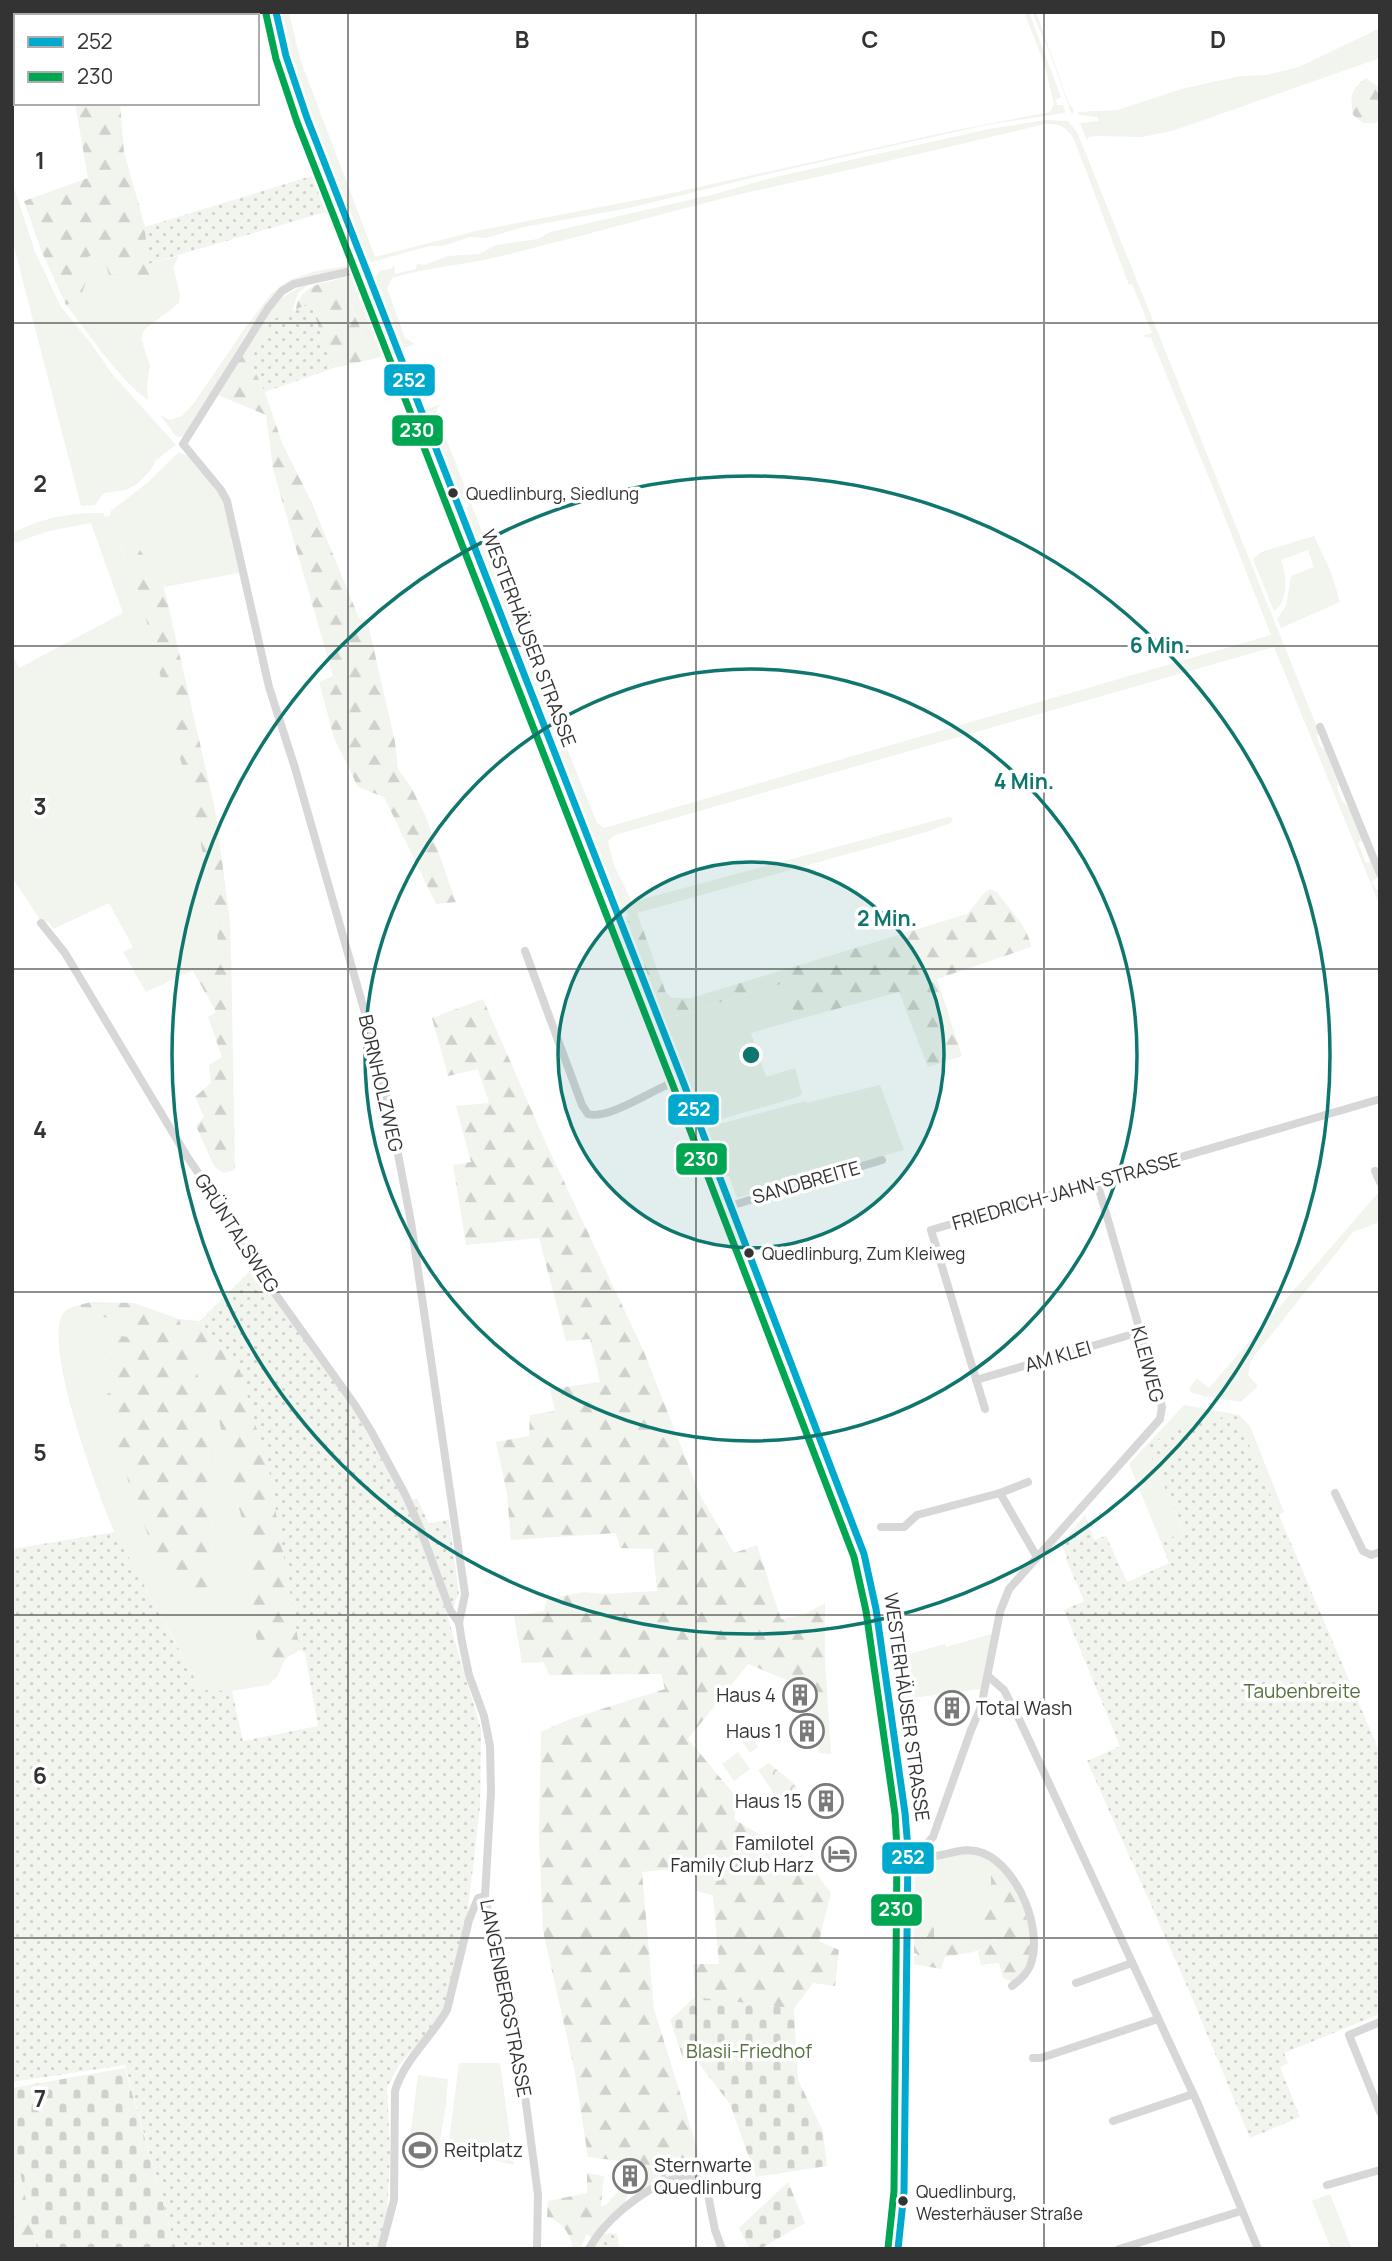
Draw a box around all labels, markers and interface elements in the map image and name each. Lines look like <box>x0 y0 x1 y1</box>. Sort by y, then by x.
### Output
legend <box>14 14 259 105</box>
text: B <box>515 23 529 55</box>
text: C <box>862 23 879 55</box>
text: D <box>1210 23 1226 55</box>
text: 252 <box>77 27 112 55</box>
text: 230 <box>77 62 113 90</box>
text: 1 <box>35 144 45 176</box>
line badge: 252 <box>383 363 436 397</box>
text: 252 <box>392 367 426 393</box>
line badge: 230 <box>391 414 444 447</box>
text: 230 <box>400 417 434 443</box>
text: 2 <box>33 467 47 499</box>
place label: Quedlinburg, Siedlung <box>466 482 639 505</box>
marker: Quedlinburg, Siedlung <box>446 486 460 500</box>
street label: WESTERHÄUSER STRASSE <box>475 526 583 750</box>
text: 6 Min. <box>1130 631 1190 659</box>
text: 4 Min. <box>994 767 1054 795</box>
text: 3 <box>33 790 47 822</box>
text: 2 Min. <box>857 904 917 932</box>
street label: BORNHOLZWEG <box>353 1012 409 1154</box>
centre of rings <box>739 1043 763 1067</box>
line badge: 252 <box>667 1093 720 1126</box>
text: 252 <box>677 1096 711 1122</box>
text: 4 <box>33 1113 47 1145</box>
line badge: 230 <box>675 1142 728 1176</box>
text: 230 <box>684 1146 718 1172</box>
street label: FRIEDRICH-JAHN-STRASSE <box>949 1146 1183 1236</box>
street label: SANDBREITE <box>749 1154 863 1210</box>
street label: GRÜNTALSWEG <box>189 1168 285 1298</box>
place label: Quedlinburg, Zum Kleiweg <box>762 1242 965 1265</box>
marker: Quedlinburg, Zum Kleiweg <box>742 1246 756 1260</box>
street label: KLEIWEG <box>1125 1323 1171 1405</box>
street label: AM KLEI <box>1022 1334 1094 1378</box>
text: 5 <box>33 1436 47 1468</box>
street label: WESTERHÄUSER STRASSE <box>878 1591 936 1823</box>
building icon: Haus 4 <box>781 1676 819 1714</box>
park label: Taubenbreite <box>1244 1678 1360 1704</box>
place label: Haus 4 <box>716 1682 776 1708</box>
building icon: Total Wash <box>933 1689 971 1727</box>
place label: Total Wash <box>976 1695 1072 1721</box>
building icon: Haus 1 <box>788 1712 826 1750</box>
place label: Haus 1 <box>726 1718 782 1744</box>
text: 6 <box>33 1759 47 1791</box>
building icon: Haus 15 <box>807 1782 845 1820</box>
place label: Haus 15 <box>735 1788 802 1814</box>
place label: Familotel Family Club Harz <box>671 1830 814 1878</box>
hotel icon: Familotel Family Club Harz <box>820 1835 858 1873</box>
line badge: 252 <box>881 1841 935 1875</box>
text: 252 <box>891 1844 925 1870</box>
line badge: 230 <box>870 1893 923 1927</box>
text: 230 <box>879 1896 913 1922</box>
street label: LANGENBERGSTRASSE <box>474 1897 538 2099</box>
park label: Blasii-Friedhof <box>686 2038 812 2064</box>
text: 7 <box>34 2082 46 2114</box>
sports icon: Reitplatz <box>401 2131 439 2169</box>
place label: Reitplatz <box>444 2137 523 2163</box>
place label: Sternwarte Quedlinburg <box>654 2152 762 2200</box>
building icon: Sternwarte Quedlinburg <box>611 2157 649 2195</box>
place label: Quedlinburg, Westerhäuser Straße <box>916 2180 1083 2225</box>
marker: Quedlinburg, Westerhäuser Straße <box>896 2194 910 2208</box>

